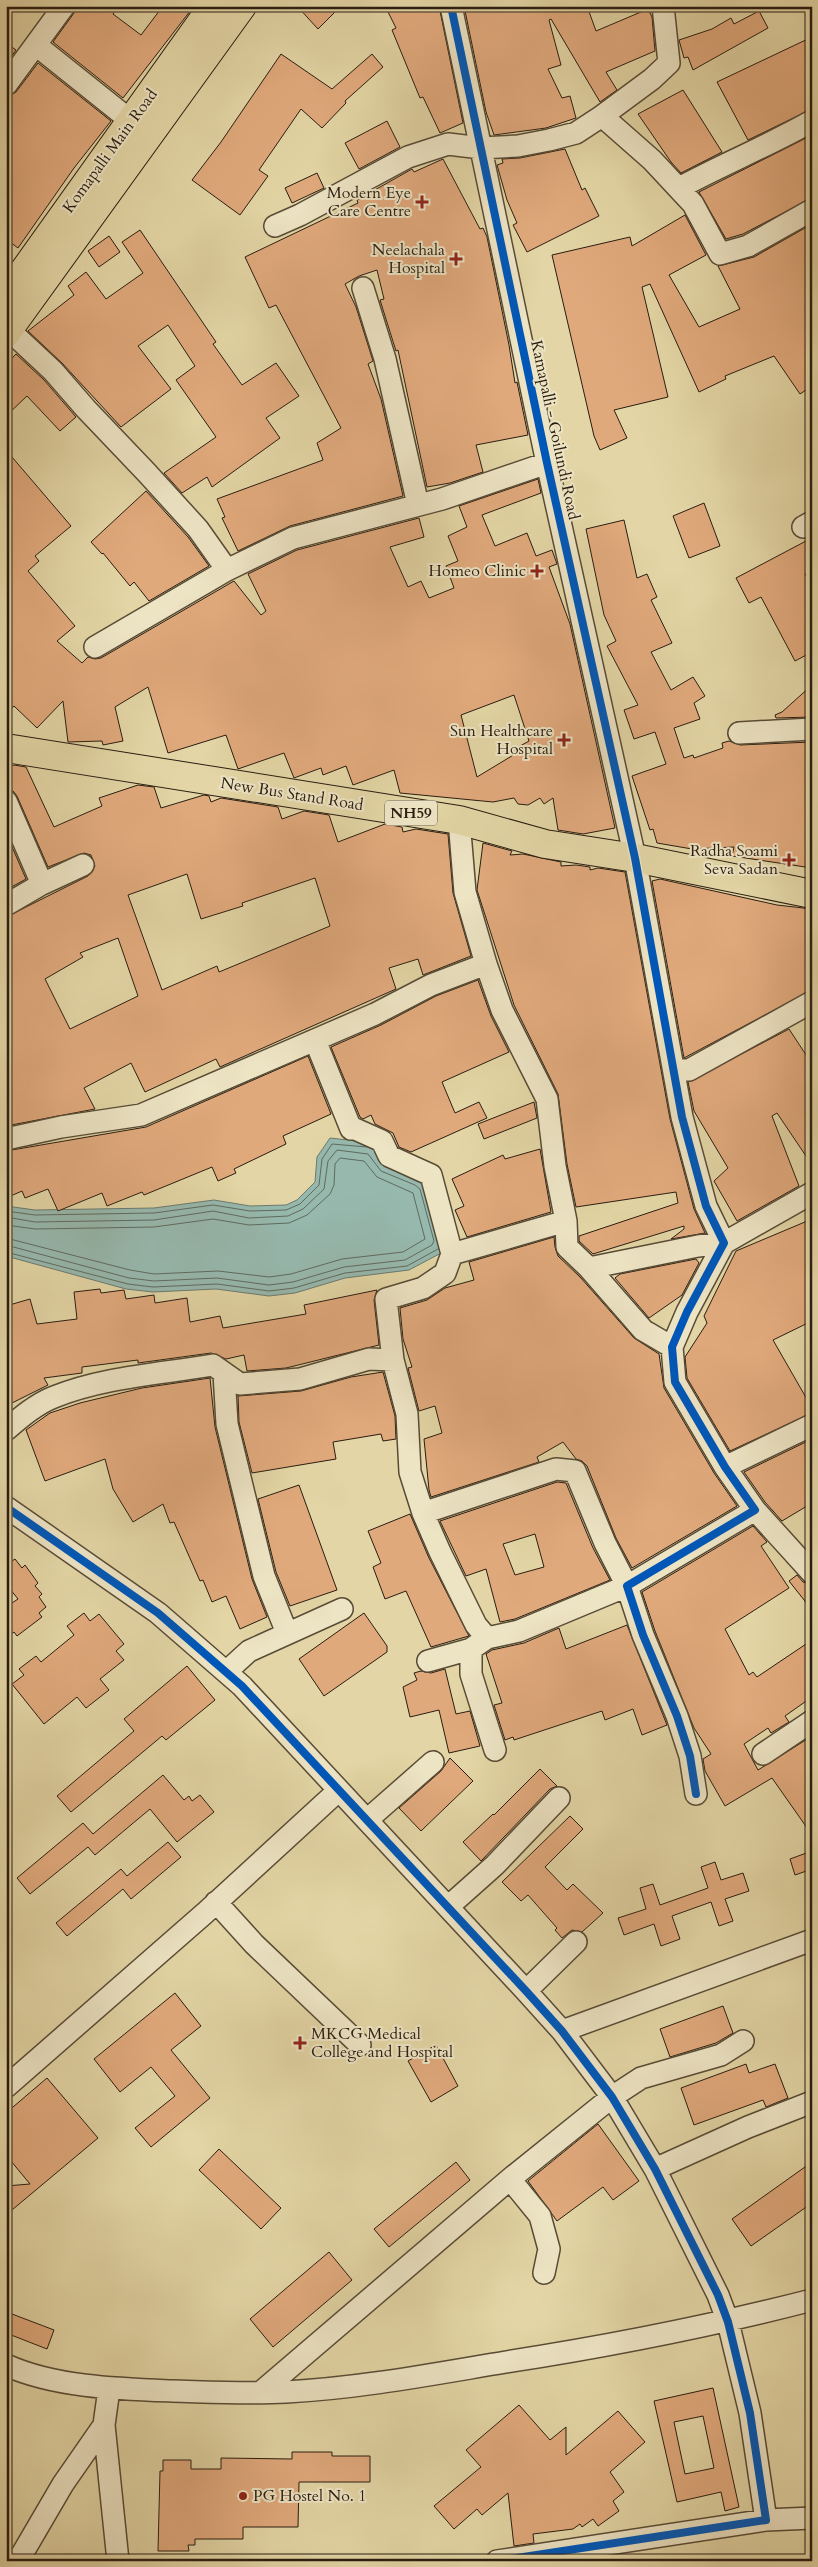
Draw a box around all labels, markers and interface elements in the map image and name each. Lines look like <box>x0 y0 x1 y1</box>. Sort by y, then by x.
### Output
street label: Komapalli Main Road <box>57 84 163 217</box>
place label: Modern Eye Care Centre <box>327 182 411 222</box>
marker: Modern Eye Care Centre <box>415 195 429 209</box>
place label: Neelachala Hospital <box>372 239 445 279</box>
marker: Neelachala Hospital <box>449 252 463 266</box>
street label: Kamapalli - Goilundi Road <box>525 338 585 522</box>
place label: Homeo Clinic <box>429 560 526 582</box>
marker: Homeo Clinic <box>530 564 544 578</box>
place label: Sun Healthcare Hospital <box>450 720 553 760</box>
marker: Sun Healthcare Hospital <box>557 733 571 747</box>
street label: New Bus Stand Road <box>219 772 366 816</box>
road number: NH59 <box>385 800 437 826</box>
place label: Radha Soami Seva Sadan <box>690 840 778 880</box>
marker: Radha Soami Seva Sadan <box>782 853 796 867</box>
place label: MKCG Medical College and Hospital <box>311 2023 453 2063</box>
marker: MKCG Medical College and Hospital <box>293 2036 307 2050</box>
place label: PG Hostel No. 1 <box>253 2485 366 2507</box>
marker: PG Hostel No. 1 <box>237 2490 249 2502</box>

